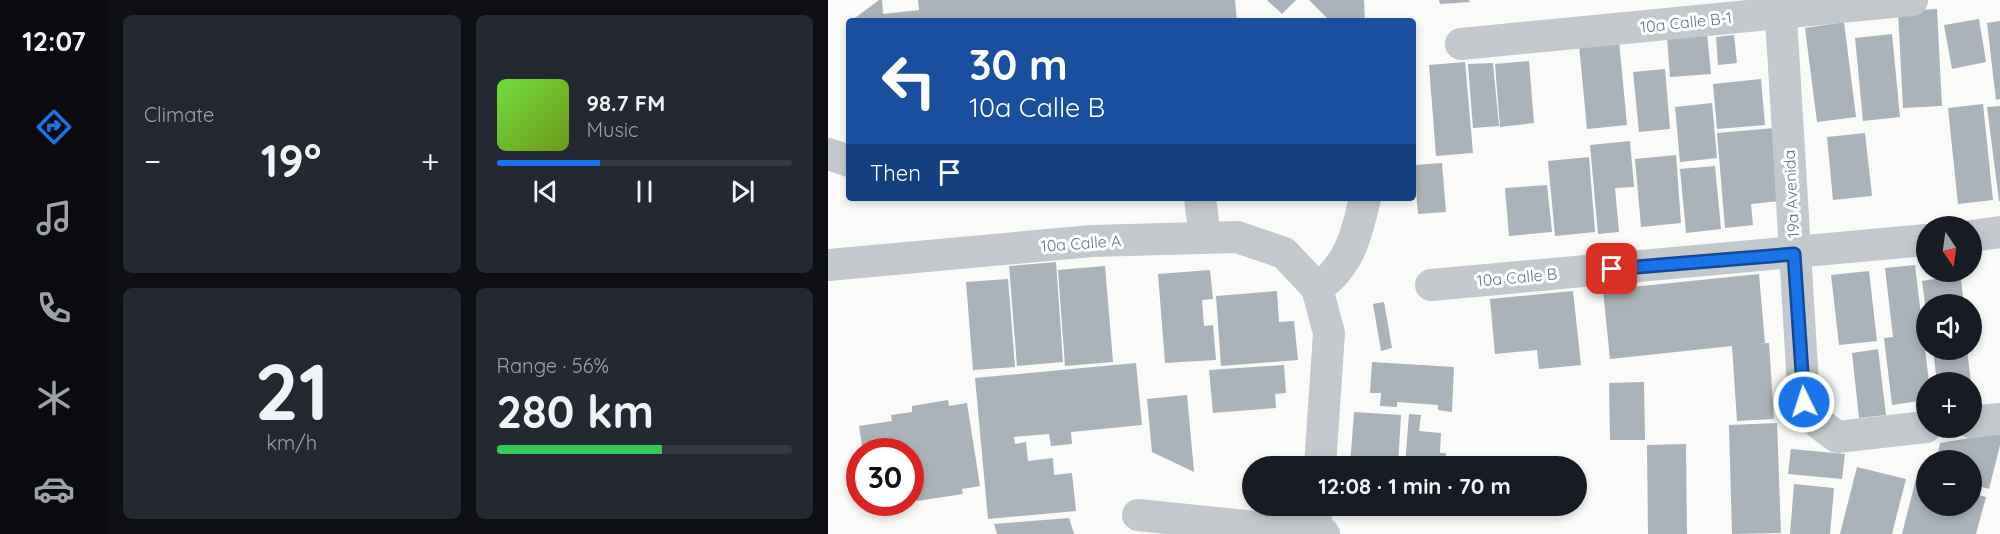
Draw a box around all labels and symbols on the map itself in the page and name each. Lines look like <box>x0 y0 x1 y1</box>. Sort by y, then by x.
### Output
street label: 10a Calle B-1 <box>1639 7 1733 37</box>
street label: 19a Avenida <box>1779 149 1803 239</box>
north arrow <box>1916 216 1982 282</box>
street label: 10a Calle A <box>1040 230 1122 256</box>
pin <box>1586 243 1637 294</box>
street label: 10a Calle B <box>1476 264 1558 290</box>
position arrow <box>1772 370 1836 434</box>
speed limit sign: 30 <box>846 438 924 516</box>

